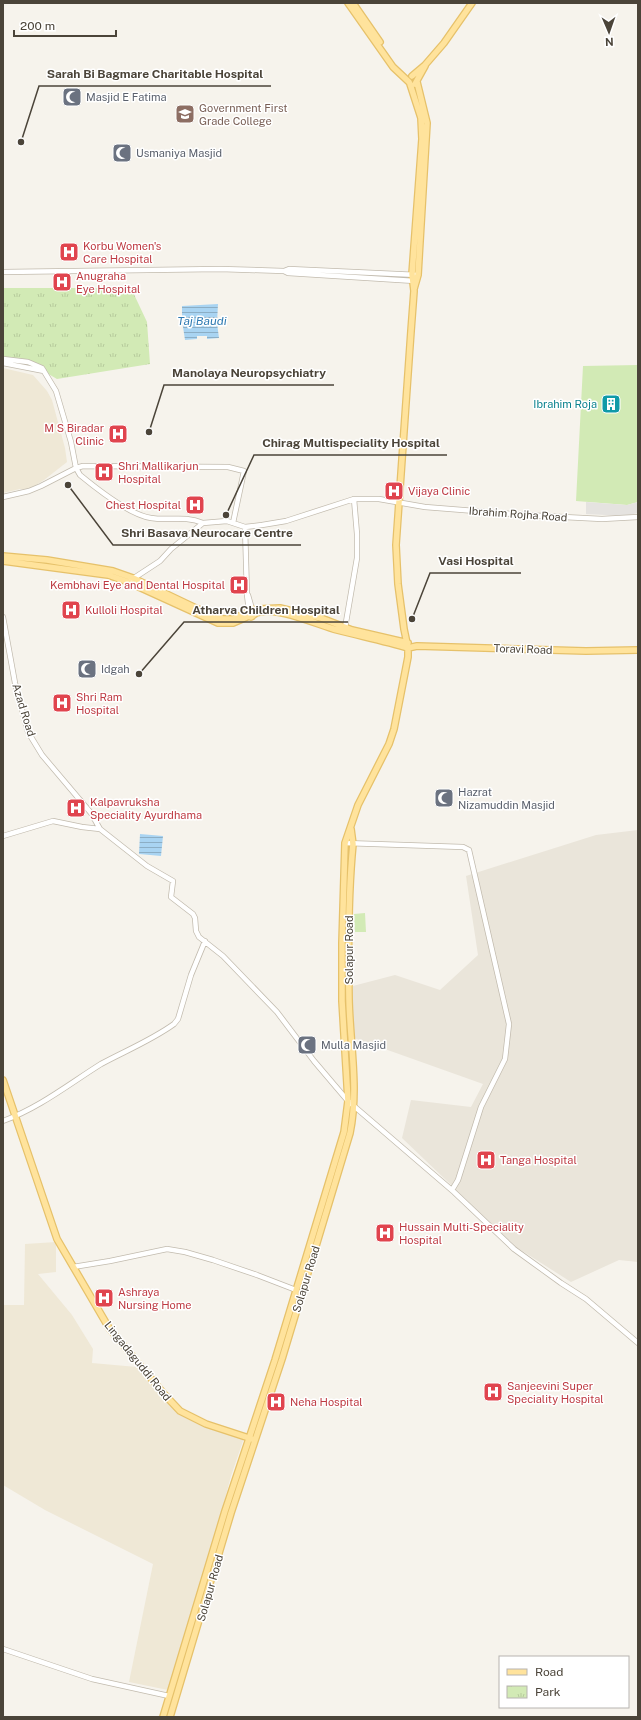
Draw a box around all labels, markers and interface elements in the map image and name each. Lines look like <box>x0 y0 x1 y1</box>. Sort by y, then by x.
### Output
scale bar <box>14 12 116 38</box>
north arrow <box>589 12 629 52</box>
text: 200 m <box>20 19 55 33</box>
text: N <box>605 36 614 48</box>
callout: Sarah Bi Bagmare Charitable Hospital <box>39 62 271 86</box>
text: Sarah Bi Bagmare Charitable Hospital <box>47 67 263 81</box>
mosque icon: Masjid E Fatima <box>61 86 83 108</box>
place label: Masjid E Fatima <box>86 91 167 103</box>
place label: Government First Grade College <box>199 102 288 127</box>
school or university icon: Government First Grade College <box>174 103 196 125</box>
mosque icon: Usmaniya Masjid <box>111 142 133 164</box>
place label: Usmaniya Masjid <box>136 147 222 159</box>
place label: Korbu Women's Care Hospital <box>83 240 162 265</box>
hospital icon: Korbu Women's Care Hospital <box>58 241 80 263</box>
place label: Anugraha Eye Hospital <box>76 270 140 295</box>
hospital icon: Anugraha Eye Hospital <box>51 271 73 293</box>
water label: Taj Baudi <box>177 314 227 328</box>
callout: Manolaya Neuropsychiatry <box>164 361 334 385</box>
text: Manolaya Neuropsychiatry <box>172 366 326 380</box>
building icon: Ibrahim Roja <box>600 393 622 415</box>
place label: Ibrahim Roja <box>533 398 597 410</box>
place label: M S Biradar Clinic <box>44 422 104 447</box>
hospital icon: M S Biradar Clinic <box>107 423 129 445</box>
callout: Chirag Multispeciality Hospital <box>254 431 447 455</box>
text: Chirag Multispeciality Hospital <box>262 436 440 450</box>
place label: Shri Mallikarjun Hospital <box>118 460 199 485</box>
hospital icon: Shri Mallikarjun Hospital <box>93 461 115 483</box>
hospital icon: Vijaya Clinic <box>383 480 405 502</box>
place label: Vijaya Clinic <box>408 485 470 497</box>
hospital icon: Chest Hospital <box>184 494 206 516</box>
place label: Chest Hospital <box>105 499 181 511</box>
street label: Ibrahim Rojha Road <box>468 505 568 523</box>
callout: Shri Basava Neurocare Centre <box>113 521 301 545</box>
text: Shri Basava Neurocare Centre <box>121 526 293 540</box>
callout: Vasi Hospital <box>430 549 521 573</box>
text: Vasi Hospital <box>438 554 514 568</box>
hospital icon: Kembhavi Eye and Dental Hospital <box>228 574 250 596</box>
place label: Kembhavi Eye and Dental Hospital <box>50 579 225 591</box>
callout: Atharva Children Hospital <box>184 598 348 622</box>
hospital icon: Kulloli Hospital <box>60 599 82 621</box>
text: Atharva Children Hospital <box>192 603 340 617</box>
place label: Kulloli Hospital <box>85 604 163 616</box>
street label: Toravi Road <box>493 642 553 656</box>
mosque icon: Idgah <box>76 658 98 680</box>
place label: Idgah <box>101 663 130 675</box>
street label: Azad Road <box>10 682 38 738</box>
place label: Shri Ram Hospital <box>76 691 122 716</box>
hospital icon: Shri Ram Hospital <box>51 692 73 714</box>
place label: Hazrat Nizamuddin Masjid <box>458 786 555 811</box>
mosque icon: Hazrat Nizamuddin Masjid <box>433 787 455 809</box>
place label: Kalpavruksha Speciality Ayurdhama <box>90 796 202 821</box>
hospital icon: Kalpavruksha Speciality Ayurdhama <box>65 797 87 819</box>
street label: Solapur Road <box>343 916 355 984</box>
mosque icon: Mulla Masjid <box>296 1034 318 1056</box>
place label: Mulla Masjid <box>321 1039 386 1051</box>
hospital icon: Tanga Hospital <box>475 1149 497 1171</box>
place label: Tanga Hospital <box>500 1154 577 1166</box>
place label: Hussain Multi-Speciality Hospital <box>399 1221 524 1246</box>
hospital icon: Hussain Multi-Speciality Hospital <box>374 1222 396 1244</box>
street label: Solapur Road <box>290 1244 322 1314</box>
place label: Ashraya Nursing Home <box>118 1286 192 1311</box>
hospital icon: Ashraya Nursing Home <box>93 1287 115 1309</box>
street label: Lingadaguddi Road <box>102 1319 174 1403</box>
place label: Sanjeevini Super Speciality Hospital <box>507 1380 604 1405</box>
hospital icon: Sanjeevini Super Speciality Hospital <box>482 1381 504 1403</box>
hospital icon: Neha Hospital <box>265 1391 287 1413</box>
place label: Neha Hospital <box>290 1396 363 1408</box>
street label: Solapur Road <box>195 1553 225 1623</box>
legend <box>499 1656 629 1708</box>
text: Road <box>535 1665 563 1679</box>
text: Park <box>535 1685 561 1699</box>

